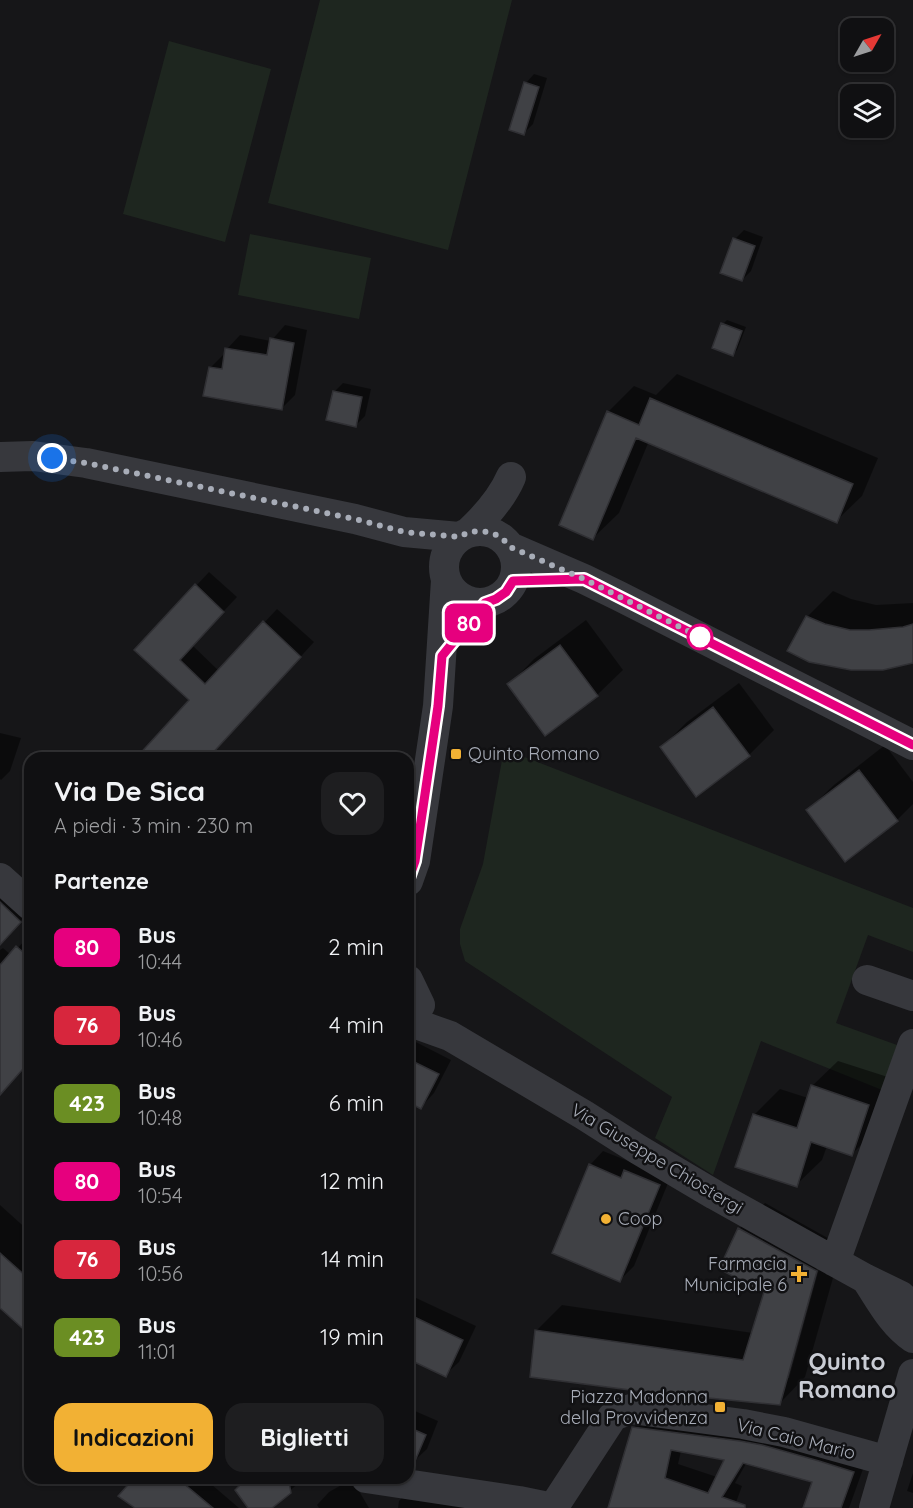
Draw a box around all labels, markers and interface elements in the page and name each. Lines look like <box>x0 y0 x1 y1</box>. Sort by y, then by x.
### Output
north arrow <box>840 18 894 72</box>
map controls <box>840 18 894 138</box>
button: layers <box>840 84 894 138</box>
your location <box>37 443 67 473</box>
line badge: 80 <box>442 604 496 642</box>
text: 80 <box>457 610 481 636</box>
unlabelled marker <box>687 624 713 650</box>
place label: Quinto Romano <box>468 742 600 765</box>
marker: Quinto Romano <box>449 747 463 761</box>
button: heart <box>321 772 384 835</box>
text: Via De Sica <box>54 773 205 808</box>
text: A piedi · 3 min · 230 m <box>54 813 253 838</box>
text: Partenze <box>54 867 149 895</box>
text: Bus <box>138 921 176 949</box>
text: 2 min <box>328 933 384 961</box>
text: 80 <box>75 934 99 960</box>
text: 10:44 <box>138 949 182 974</box>
text: Bus <box>138 999 176 1027</box>
text: 4 min <box>329 1011 384 1039</box>
text: 76 <box>76 1012 98 1038</box>
text: 10:46 <box>138 1027 182 1052</box>
text: Bus <box>138 1077 176 1105</box>
text: 6 min <box>329 1089 384 1117</box>
text: 423 <box>69 1090 105 1116</box>
street label: Via Giuseppe Chiostergi <box>567 1098 748 1219</box>
text: 10:48 <box>138 1105 182 1130</box>
text: Bus <box>138 1155 176 1183</box>
text: 12 min <box>320 1167 384 1195</box>
text: 80 <box>75 1168 99 1194</box>
text: 10:54 <box>138 1183 182 1208</box>
place label: Coop <box>618 1207 662 1230</box>
marker: Coop <box>599 1212 613 1226</box>
text: Bus <box>138 1233 176 1261</box>
text: 14 min <box>321 1245 384 1273</box>
text: 76 <box>76 1246 98 1272</box>
place label: Farmacia Municipale 6 <box>684 1252 787 1296</box>
text: 10:56 <box>138 1261 183 1286</box>
marker: Farmacia Municipale 6 <box>792 1267 806 1281</box>
text: Bus <box>138 1311 176 1339</box>
text: 19 min <box>320 1323 384 1351</box>
text: 423 <box>69 1324 105 1350</box>
text: 11:01 <box>138 1339 176 1364</box>
district label: Quinto Romano <box>798 1346 896 1404</box>
place label: Piazza Madonna della Provvidenza <box>560 1385 708 1429</box>
marker: Piazza Madonna della Provvidenza <box>713 1400 727 1414</box>
button: Indicazioni <box>54 1403 213 1472</box>
button: Biglietti <box>225 1403 384 1472</box>
street label: Via Caio Mario <box>734 1413 858 1464</box>

